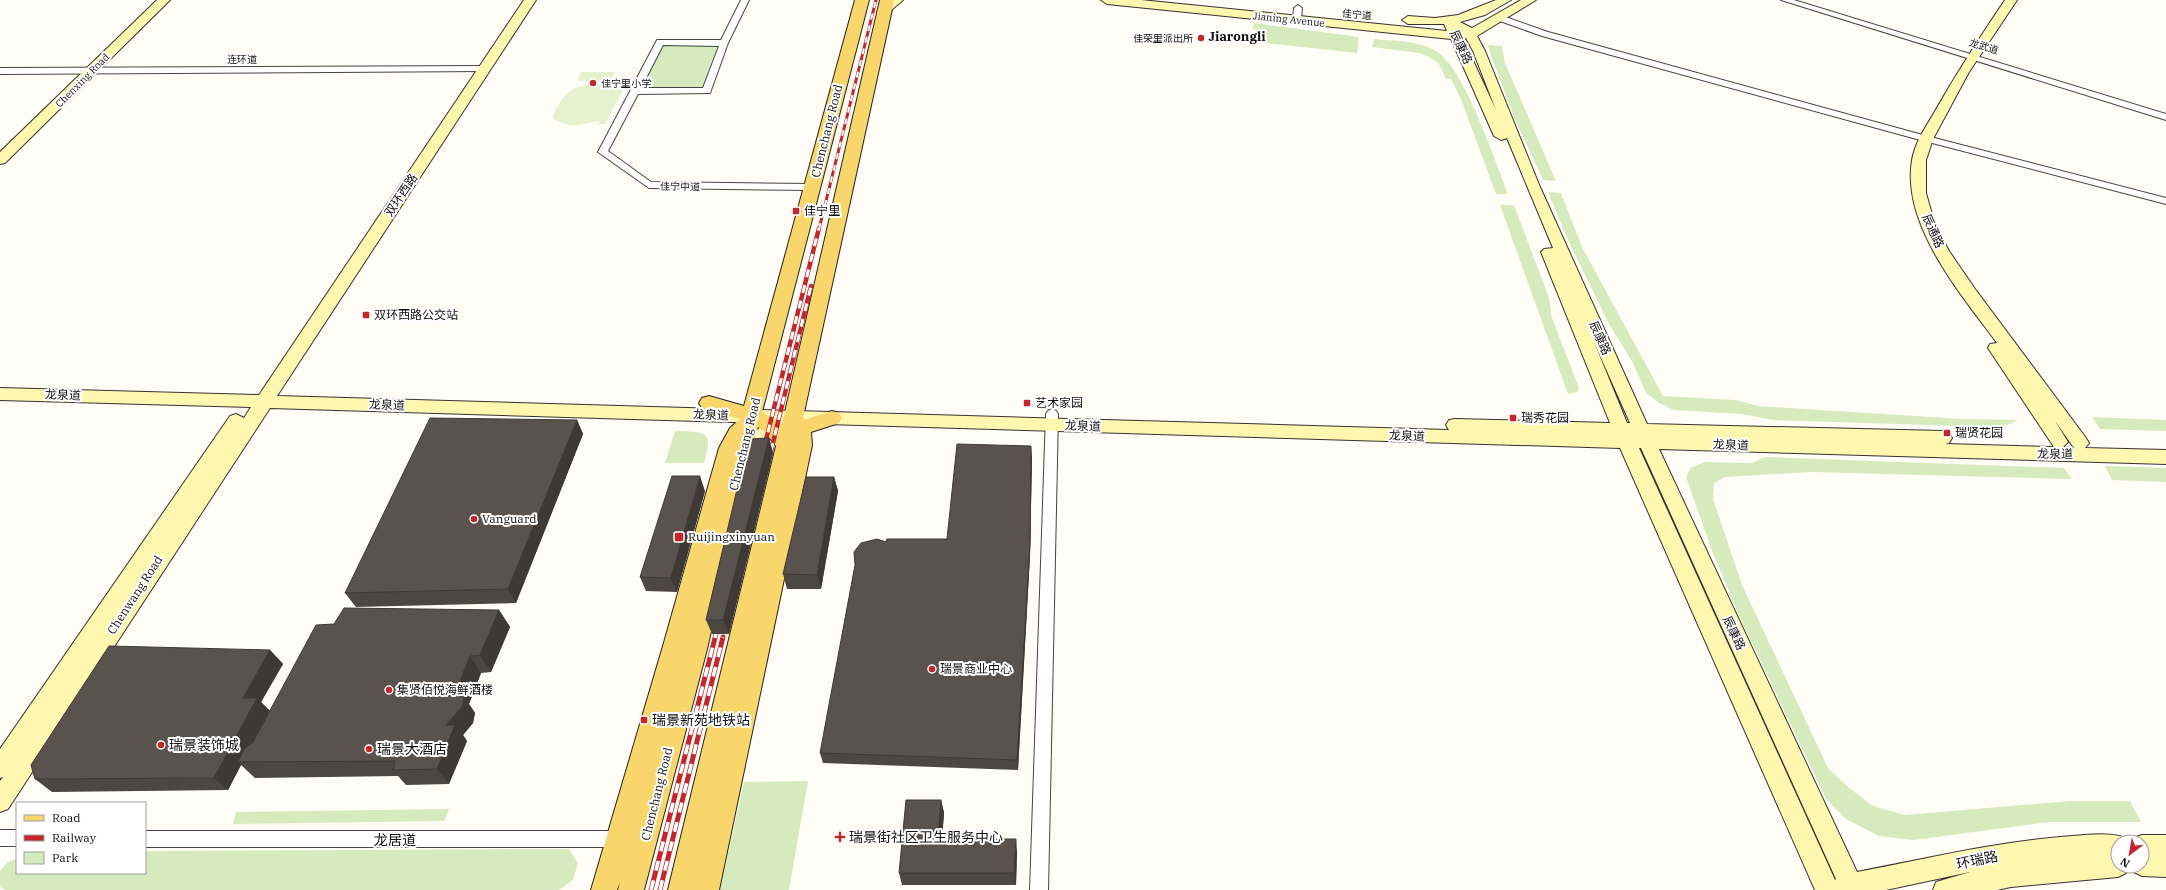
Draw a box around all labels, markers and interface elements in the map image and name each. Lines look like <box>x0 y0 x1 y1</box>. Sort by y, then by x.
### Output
street label: 佳宁道 <box>1341 6 1373 23</box>
street label: Jianing Avenue <box>1252 9 1325 30</box>
street label: 辰康路 <box>1447 27 1476 66</box>
district label: Jiarongli <box>1208 28 1266 45</box>
place label: 佳荣里派出所 <box>1133 32 1193 45</box>
marker: 佳荣里派出所 <box>1196 33 1206 43</box>
street label: 龙武道 <box>1968 36 2000 57</box>
street label: Chenxing Road <box>53 51 112 110</box>
street label: 连环道 <box>227 53 257 66</box>
place label: 佳宁里小学 <box>601 77 651 90</box>
marker: 佳宁里小学 <box>588 78 598 88</box>
street label: Chenchang Road <box>808 83 845 179</box>
street label: 双环西路 <box>381 171 420 219</box>
street label: 佳宁中道 <box>660 180 700 193</box>
place label: 佳宁里 <box>804 203 840 218</box>
marker: 佳宁里 <box>791 206 801 216</box>
street label: 辰通路 <box>1919 211 1948 250</box>
place label: 双环西路公交站 <box>374 307 458 322</box>
marker: 双环西路公交站 <box>361 310 371 320</box>
street label: 辰康路 <box>1586 318 1615 357</box>
street label: 龙泉道 <box>45 386 81 403</box>
place label: 艺术家园 <box>1035 395 1083 410</box>
street label: 龙泉道 <box>369 396 405 413</box>
street label: Chenchang Road <box>726 396 763 492</box>
marker: 艺术家园 <box>1022 398 1032 408</box>
street label: 龙泉道 <box>693 406 729 423</box>
place label: 瑞秀花园 <box>1521 410 1569 425</box>
marker: 瑞秀花园 <box>1508 413 1518 423</box>
street label: 龙泉道 <box>1065 417 1101 434</box>
place label: 瑞贤花园 <box>1955 425 2003 440</box>
street label: 龙泉道 <box>1389 427 1425 444</box>
marker: 瑞贤花园 <box>1942 428 1952 438</box>
street label: 龙泉道 <box>1713 436 1749 453</box>
street label: 龙泉道 <box>2037 446 2073 461</box>
place label: Vanguard <box>482 511 537 526</box>
marker: Vanguard <box>469 514 479 524</box>
place label: Ruijingxinyuan <box>688 529 775 544</box>
marker: Ruijingxinyuan <box>673 531 685 543</box>
street label: Chenwang Road <box>104 553 166 637</box>
street label: 辰康路 <box>1720 613 1749 652</box>
place label: 瑞景商业中心 <box>940 661 1012 676</box>
marker: 瑞景商业中心 <box>927 664 937 674</box>
place label: 集贤佰悦海鲜酒楼 <box>397 682 493 697</box>
marker: 集贤佰悦海鲜酒楼 <box>384 685 394 695</box>
place label: 瑞景新苑地铁站 <box>652 711 750 729</box>
marker: 瑞景新苑地铁站 <box>639 715 649 725</box>
place label: 瑞景装饰城 <box>169 736 239 754</box>
marker: 瑞景装饰城 <box>156 740 166 750</box>
place label: 瑞景大酒店 <box>377 740 447 758</box>
marker: 瑞景大酒店 <box>364 744 374 754</box>
street label: Chenchang Road <box>638 746 675 842</box>
legend <box>16 802 146 874</box>
text: Road <box>52 810 81 825</box>
place label: 瑞景街社区卫生服务中心 <box>849 828 1003 846</box>
text: Railway <box>52 830 97 845</box>
street label: 龙居道 <box>374 831 416 849</box>
marker: 瑞景街社区卫生服务中心 <box>834 831 846 843</box>
north arrow <box>2110 834 2150 874</box>
street label: 环瑞路 <box>1955 847 1999 873</box>
text: Park <box>52 850 78 865</box>
text: N <box>2117 854 2132 871</box>

